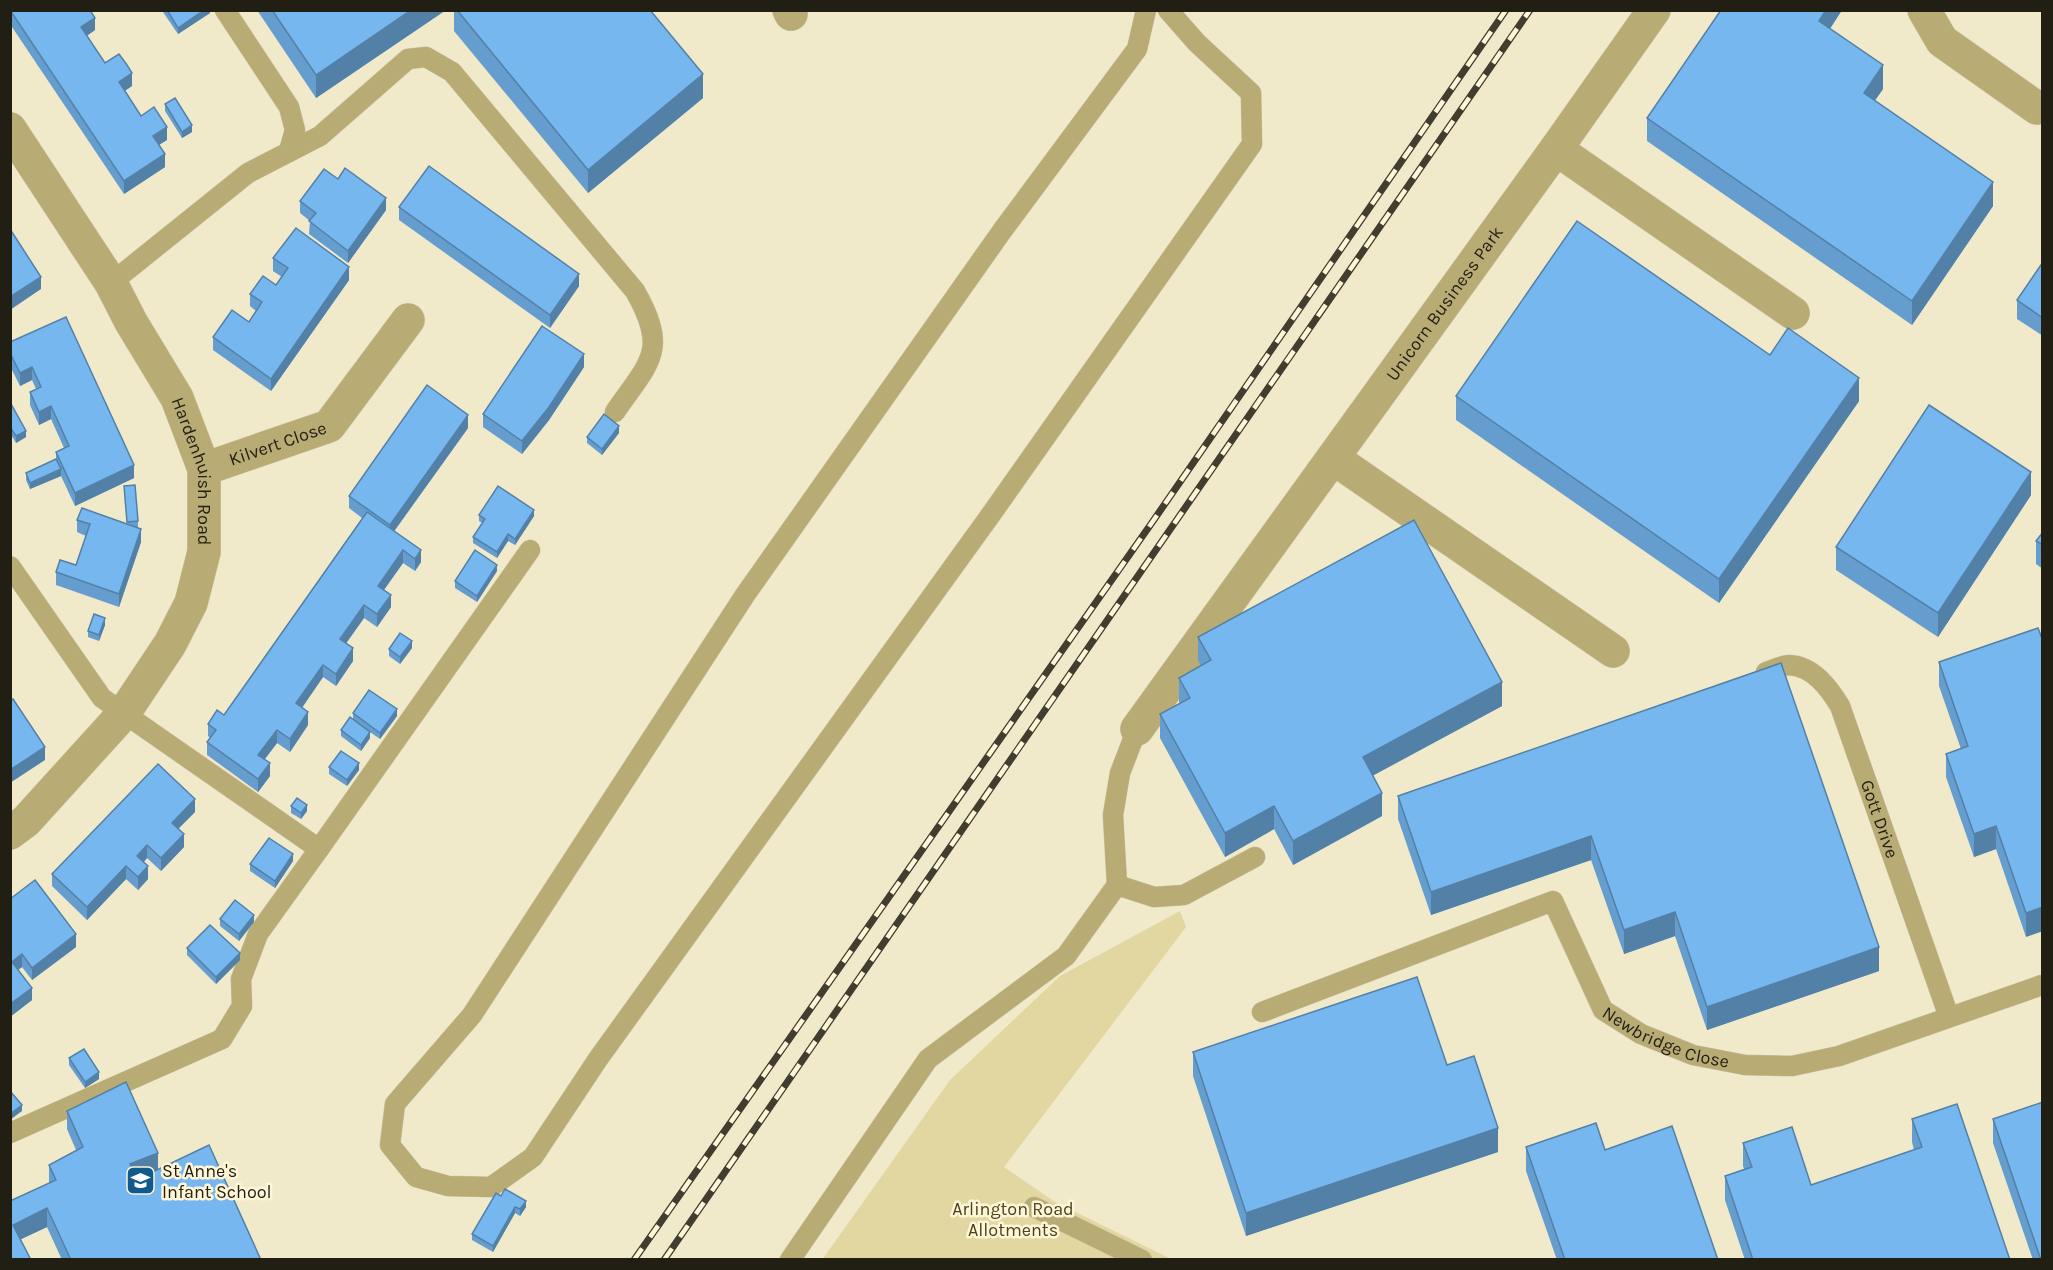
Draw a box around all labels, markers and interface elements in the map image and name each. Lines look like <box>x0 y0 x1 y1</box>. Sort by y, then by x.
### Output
street label: Unicorn Business Park <box>1381 222 1508 385</box>
street label: Hardenhuish Road <box>167 394 216 545</box>
street label: Kilvert Close <box>226 417 330 471</box>
street label: Gott Drive <box>1856 777 1903 861</box>
street label: Newbridge Close <box>1598 1002 1731 1073</box>
place label: St Anne's Infant School <box>162 1160 272 1203</box>
school or university icon: St Anne's Infant School <box>125 1165 157 1197</box>
park label: Arlington Road Allotments <box>952 1198 1074 1241</box>

